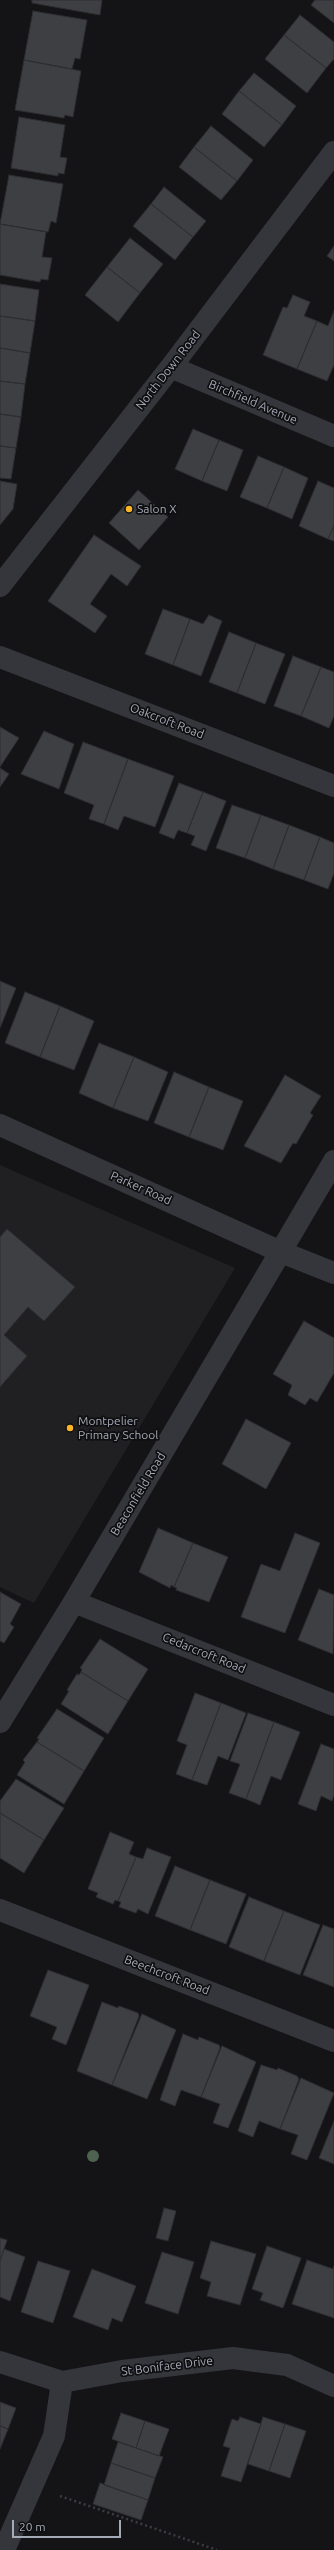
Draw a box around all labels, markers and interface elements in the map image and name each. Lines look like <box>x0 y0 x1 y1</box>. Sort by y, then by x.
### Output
street label: North Down Road <box>133 328 203 412</box>
street label: Birchfield Avenue <box>206 377 300 427</box>
place label: Salon X <box>137 502 177 516</box>
marker: Salon X <box>124 504 134 514</box>
street label: Oakcroft Road <box>128 700 206 742</box>
street label: Parker Road <box>108 1168 174 1208</box>
place label: Montpelier Primary School <box>78 1414 158 1442</box>
marker: Montpelier Primary School <box>65 1423 75 1433</box>
street label: Beaconfield Road <box>107 1450 169 1538</box>
street label: Cedarcroft Road <box>160 1630 248 1676</box>
street label: Beechcroft Road <box>122 1952 212 1998</box>
street label: St Boniface Drive <box>120 2353 214 2379</box>
scale bar <box>14 2512 123 2538</box>
text: 20 m <box>19 2520 46 2533</box>

